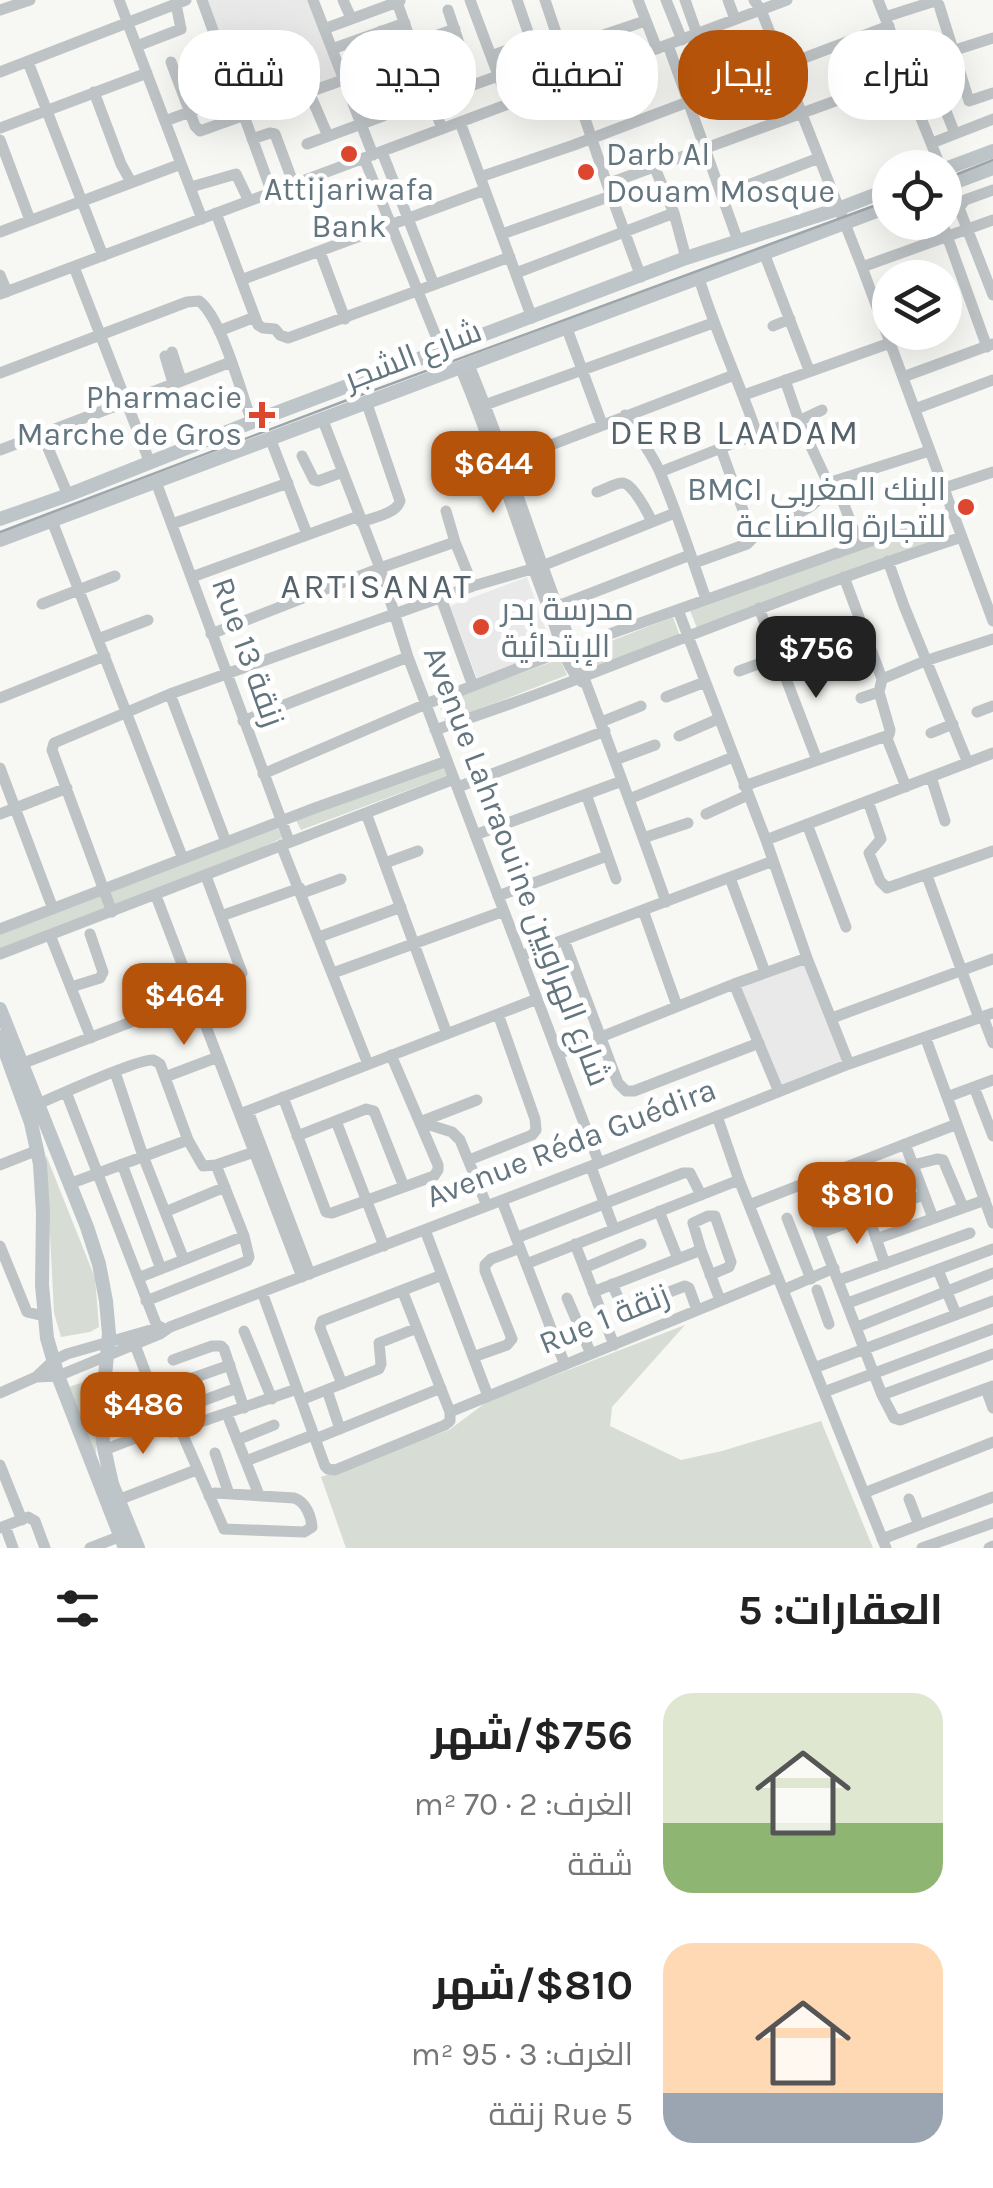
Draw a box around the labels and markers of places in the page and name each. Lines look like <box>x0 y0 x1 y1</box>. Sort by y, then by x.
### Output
place label: Darb Al Douam Mosque <box>606 136 835 210</box>
marker: Attijariwafa Bank <box>338 143 360 165</box>
marker: Darb Al Douam Mosque <box>575 161 597 183</box>
place label: Attijariwafa Bank <box>264 171 434 245</box>
place label: Pharmacie Marche de Gros <box>16 379 242 453</box>
marker: Pharmacie Marche de Gros <box>251 404 273 426</box>
pin: $644 <box>434 431 552 516</box>
place label: BMCI البنك المغربي للتجارة والصناعة <box>687 471 946 545</box>
marker: BMCI البنك المغربي للتجارة والصناعة <box>955 496 977 518</box>
place label: مدرسة بدر الإبتدائية <box>499 591 634 666</box>
marker: مدرسة بدر الإبتدائية <box>470 616 492 638</box>
pin: $756 <box>757 616 875 701</box>
pin: $464 <box>125 963 243 1048</box>
pin: $810 <box>798 1162 916 1247</box>
pin: $486 <box>84 1372 202 1457</box>

